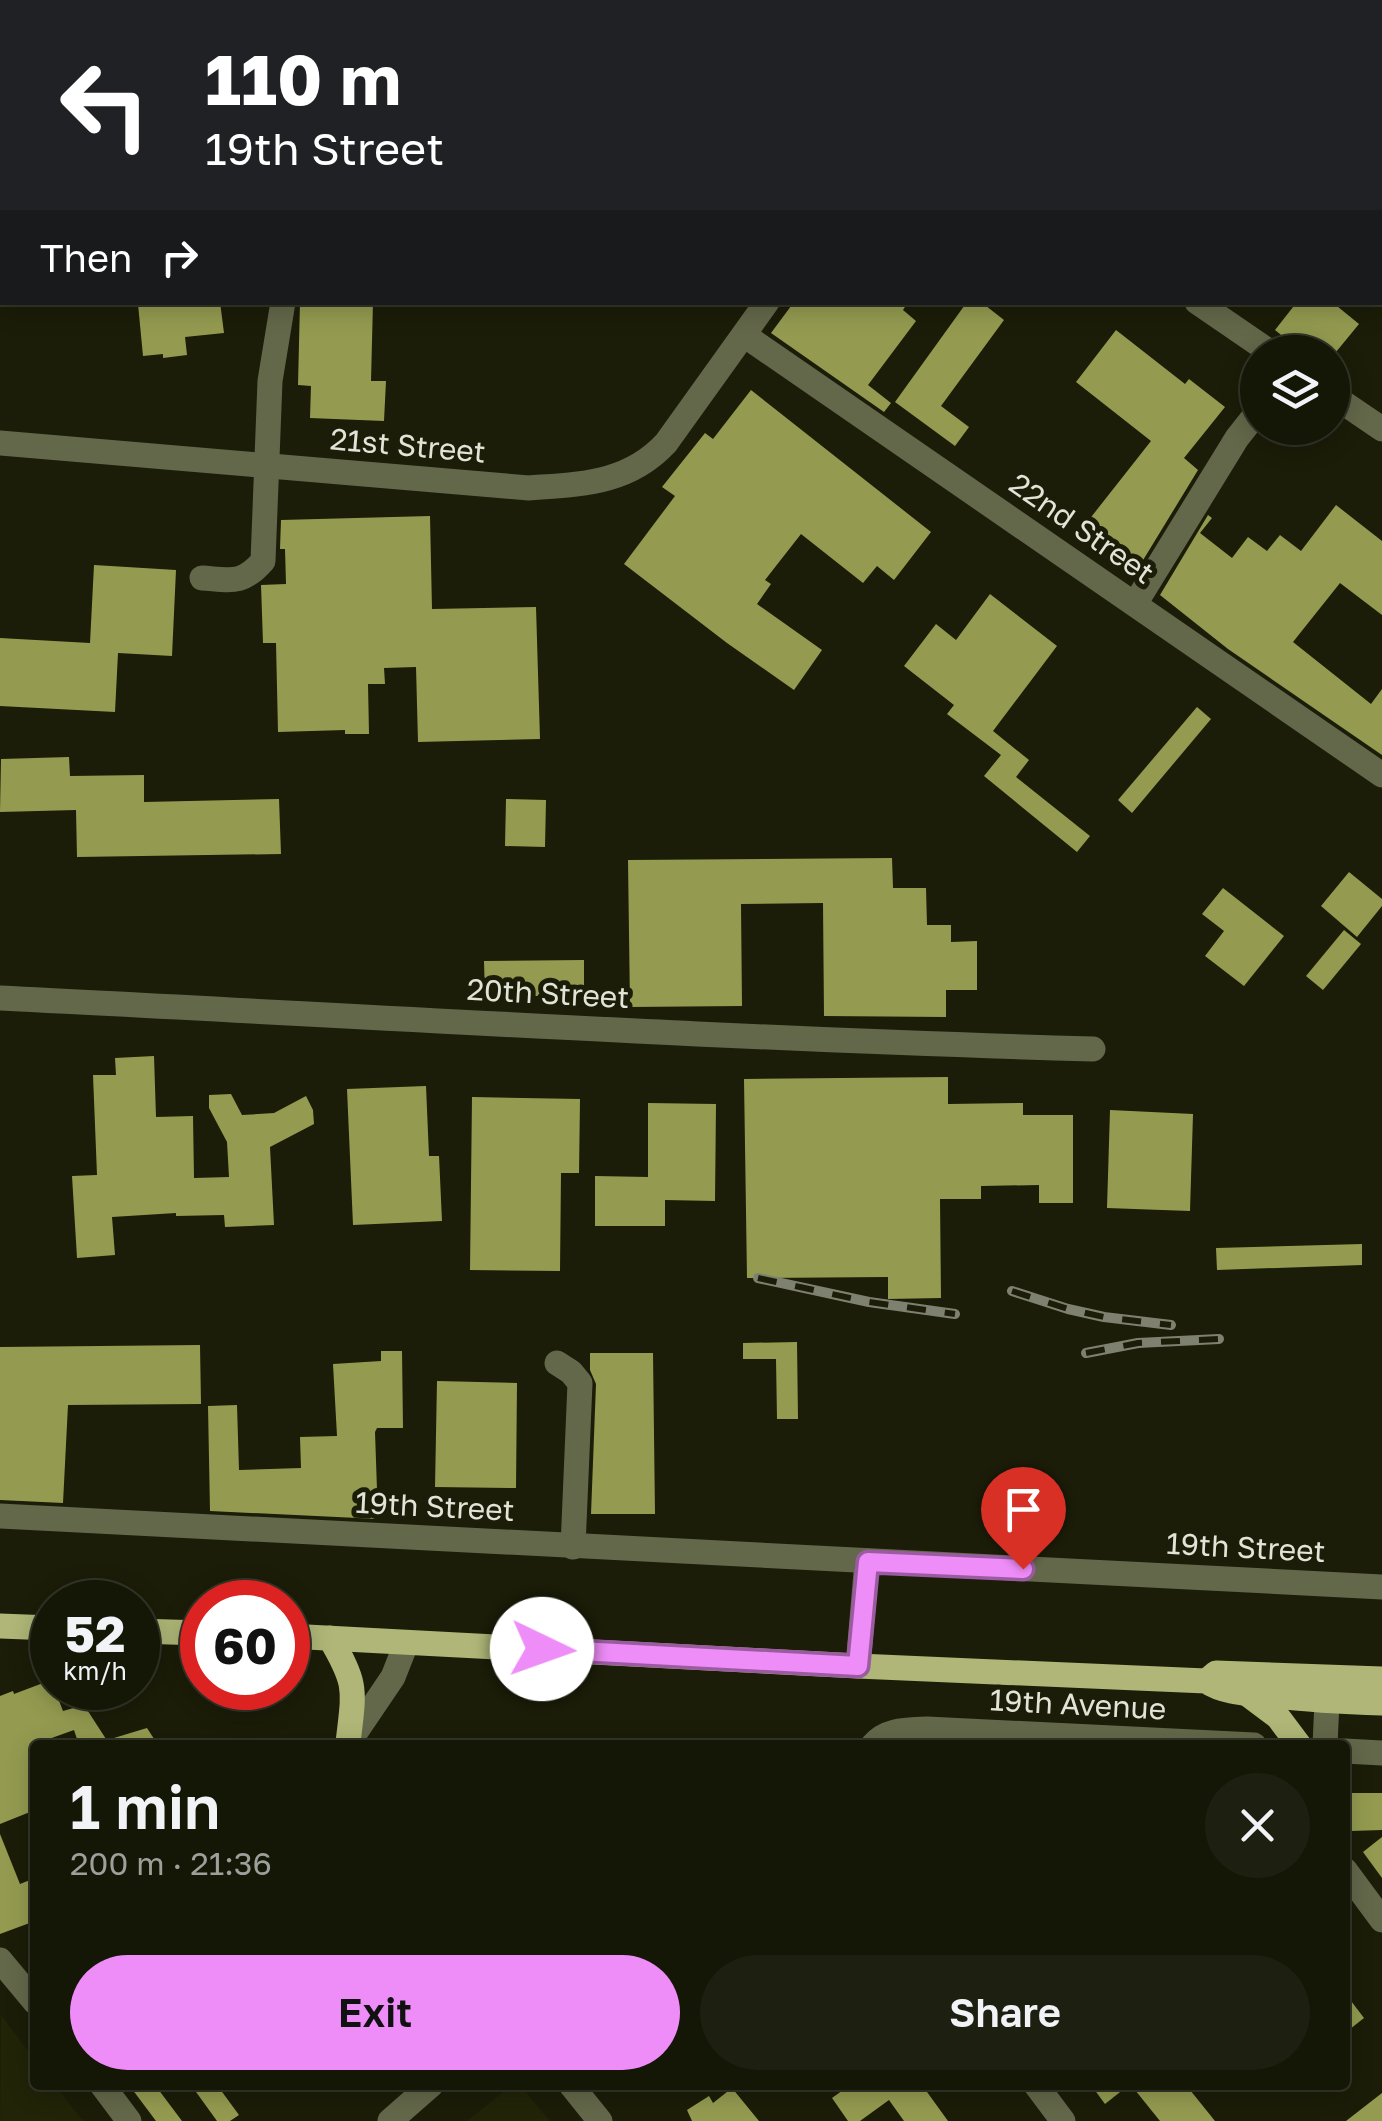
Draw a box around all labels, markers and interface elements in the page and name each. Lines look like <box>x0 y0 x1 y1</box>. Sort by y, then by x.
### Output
text: 110 m <box>205 36 401 120</box>
icon: left <box>40 40 170 170</box>
text: 19th Street <box>205 121 444 175</box>
icon: right <box>152 230 207 285</box>
text: Then <box>40 235 132 280</box>
map controls <box>1240 335 1350 445</box>
button: layers <box>1240 335 1350 445</box>
street label: 21st Street <box>329 420 487 470</box>
street label: 22nd Street <box>1003 465 1161 591</box>
street label: 20th Street <box>466 971 630 1015</box>
pin <box>981 1467 1066 1570</box>
icon: arrive <box>996 1482 1051 1537</box>
street label: 19th Street <box>354 1484 516 1528</box>
street label: 19th Street <box>1165 1525 1327 1569</box>
speed limit sign: 60 <box>180 1580 310 1710</box>
position arrow <box>490 1597 594 1701</box>
text: 52 <box>64 1603 125 1663</box>
text: km/h <box>63 1655 127 1686</box>
street label: 19th Avenue <box>989 1681 1167 1727</box>
text: 1 min <box>70 1770 220 1842</box>
button: close <box>1205 1773 1310 1878</box>
text: 200 m · 21:36 <box>70 1844 272 1882</box>
button: Exit <box>70 1955 680 2070</box>
button: Share <box>700 1955 1310 2070</box>

